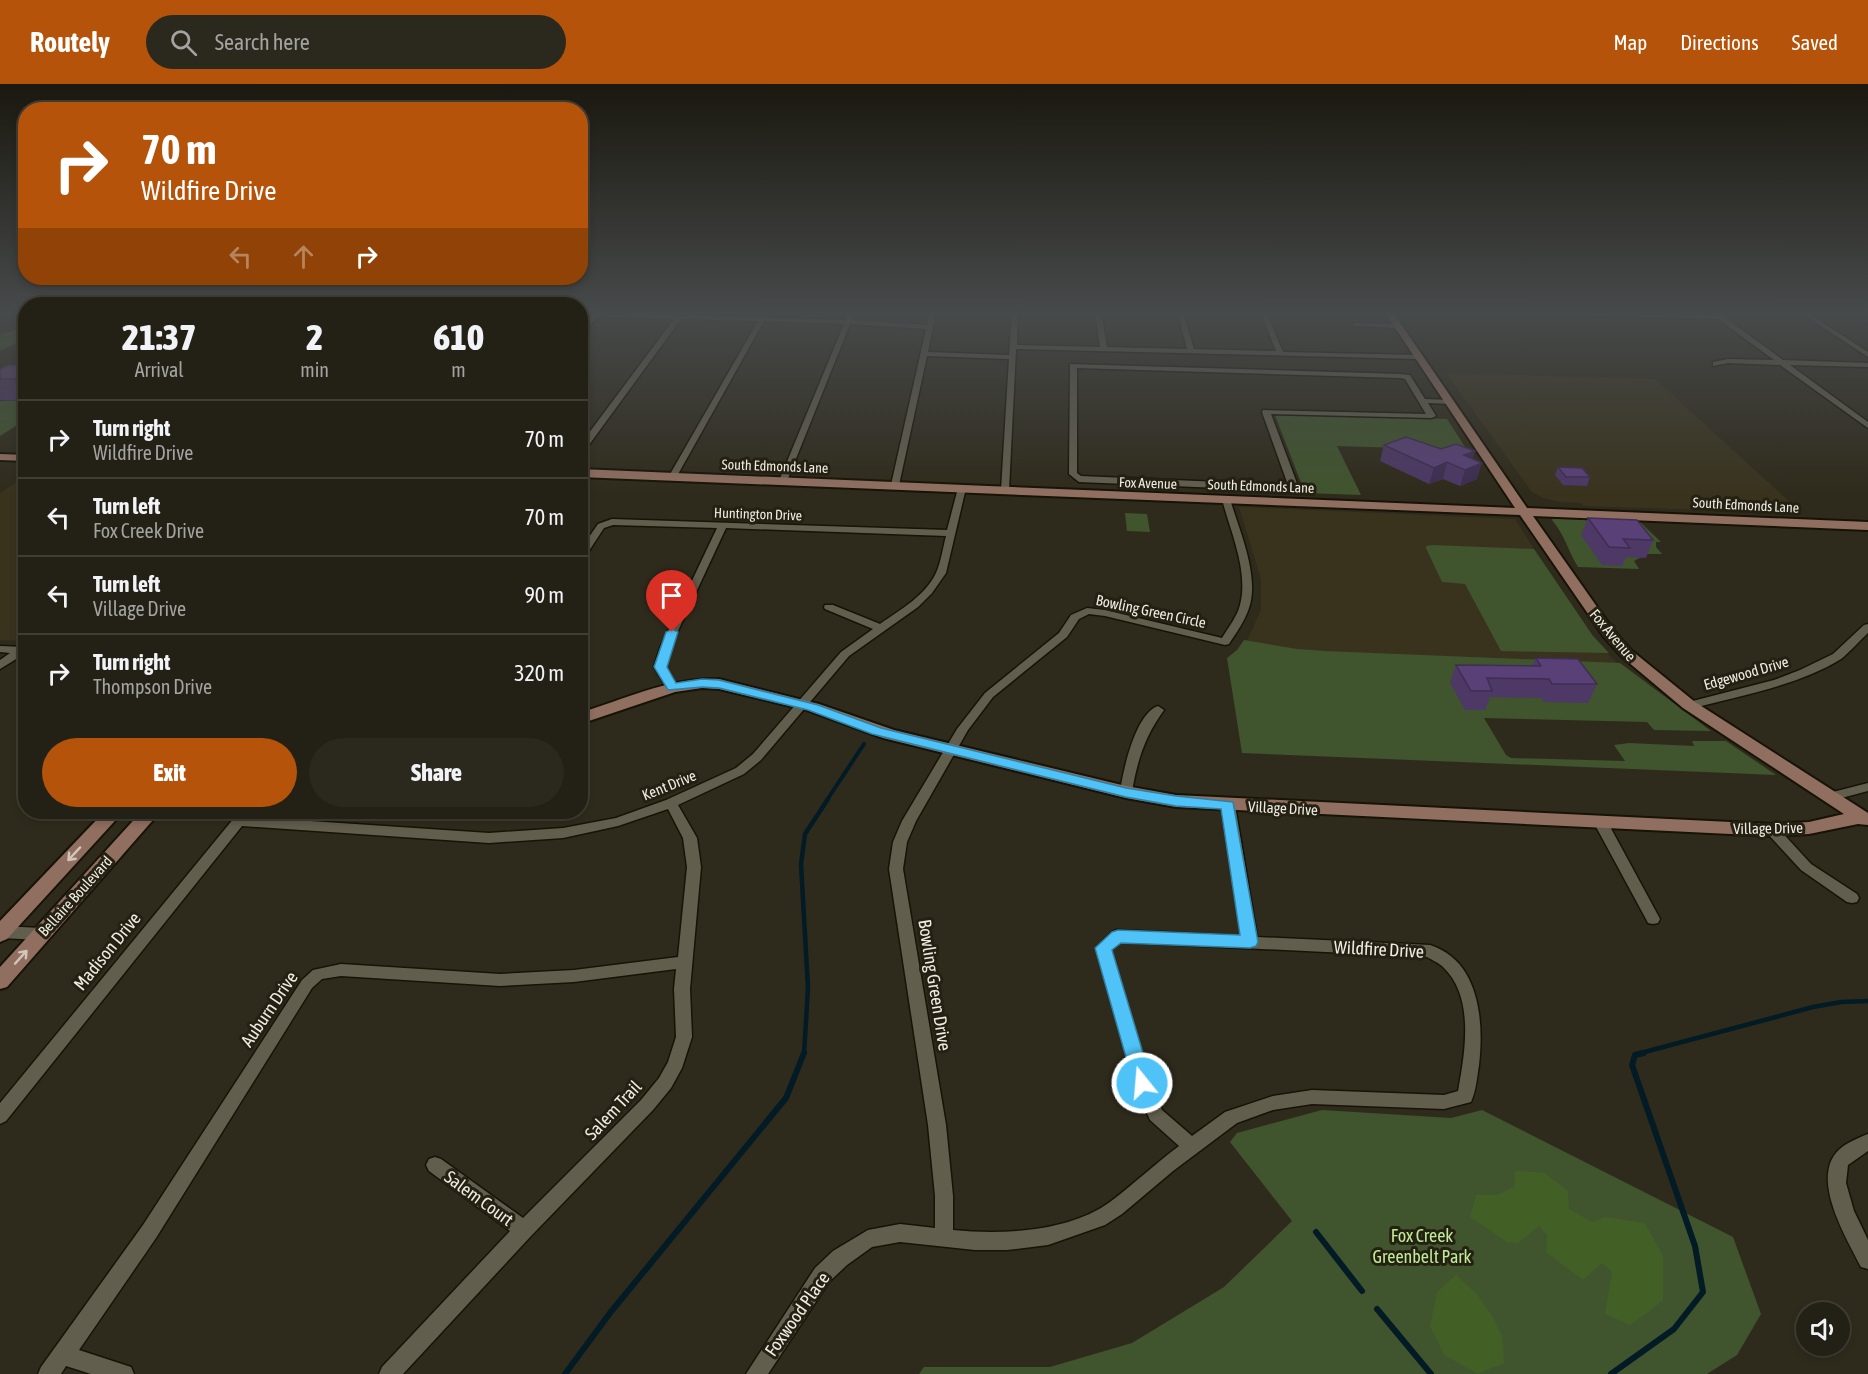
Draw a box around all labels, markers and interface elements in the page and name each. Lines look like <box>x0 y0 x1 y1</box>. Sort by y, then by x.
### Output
search box <box>146 15 566 69</box>
text: Routely <box>30 26 110 58</box>
icon: search <box>167 26 200 59</box>
text: Search here <box>215 29 310 55</box>
text: Map <box>1613 30 1647 54</box>
text: Directions <box>1680 30 1759 54</box>
text: Saved <box>1792 30 1838 54</box>
text: 70 m <box>141 125 216 173</box>
icon: right <box>42 126 120 204</box>
text: Wildfire Drive <box>141 175 276 206</box>
icon: left <box>224 240 257 273</box>
icon: ahead <box>287 240 320 273</box>
icon: right <box>350 240 383 273</box>
text: 21:37 <box>122 316 196 358</box>
text: 2 <box>306 316 323 358</box>
text: 610 <box>433 316 484 358</box>
text: Arrival <box>135 358 184 381</box>
text: min <box>300 358 329 381</box>
text: m <box>451 358 466 381</box>
text: Turn right <box>93 415 170 441</box>
icon: right <box>42 423 75 456</box>
text: 70 m <box>524 426 564 452</box>
text: Wildfire Drive <box>93 441 193 464</box>
street label: South Edmonds Lane <box>721 456 829 476</box>
street label: Fox Avenue <box>1119 474 1177 492</box>
street label: South Edmonds Lane <box>1207 476 1315 496</box>
text: Turn left <box>93 493 160 519</box>
street label: South Edmonds Lane <box>1692 494 1800 516</box>
icon: left <box>42 501 75 534</box>
text: 70 m <box>524 504 564 530</box>
street label: Huntington Drive <box>714 504 802 524</box>
text: Fox Creek Drive <box>93 519 204 542</box>
pin <box>646 570 697 632</box>
text: Turn left <box>93 571 160 597</box>
icon: left <box>42 579 75 612</box>
icon: arrive <box>655 579 688 612</box>
text: 90 m <box>524 582 564 608</box>
street label: Bowling Green Circle <box>1094 591 1208 631</box>
text: Village Drive <box>93 597 186 620</box>
street label: Fox Avenue <box>1586 606 1640 664</box>
text: Turn right <box>93 649 170 675</box>
street label: Edgewood Drive <box>1702 653 1791 693</box>
icon: right <box>42 657 75 690</box>
text: 320 m <box>514 660 564 686</box>
text: Thompson Drive <box>93 675 212 698</box>
button: Exit <box>42 738 297 807</box>
button: Share <box>309 738 564 807</box>
street label: Kent Drive <box>640 766 699 803</box>
street label: Village Drive <box>1248 798 1319 818</box>
street label: Village Drive <box>1733 819 1803 837</box>
one-way arrow <box>67 847 81 862</box>
street label: Bellaire Boulevard <box>35 852 115 940</box>
street label: Madison Drive <box>69 908 145 994</box>
street label: Bowling Green Drive <box>914 918 956 1052</box>
street label: Wildfire Drive <box>1333 936 1425 962</box>
one-way arrow <box>14 950 28 965</box>
street label: Auburn Drive <box>236 967 302 1051</box>
position arrow <box>1110 1051 1174 1115</box>
street label: Salem Trail <box>580 1076 646 1144</box>
street label: Salem Court <box>441 1166 517 1230</box>
park label: Fox Creek Greenbelt Park <box>1372 1225 1472 1267</box>
street label: Foxwood Place <box>760 1268 834 1360</box>
map controls <box>1796 1302 1850 1356</box>
button: sound <box>1796 1302 1850 1356</box>

